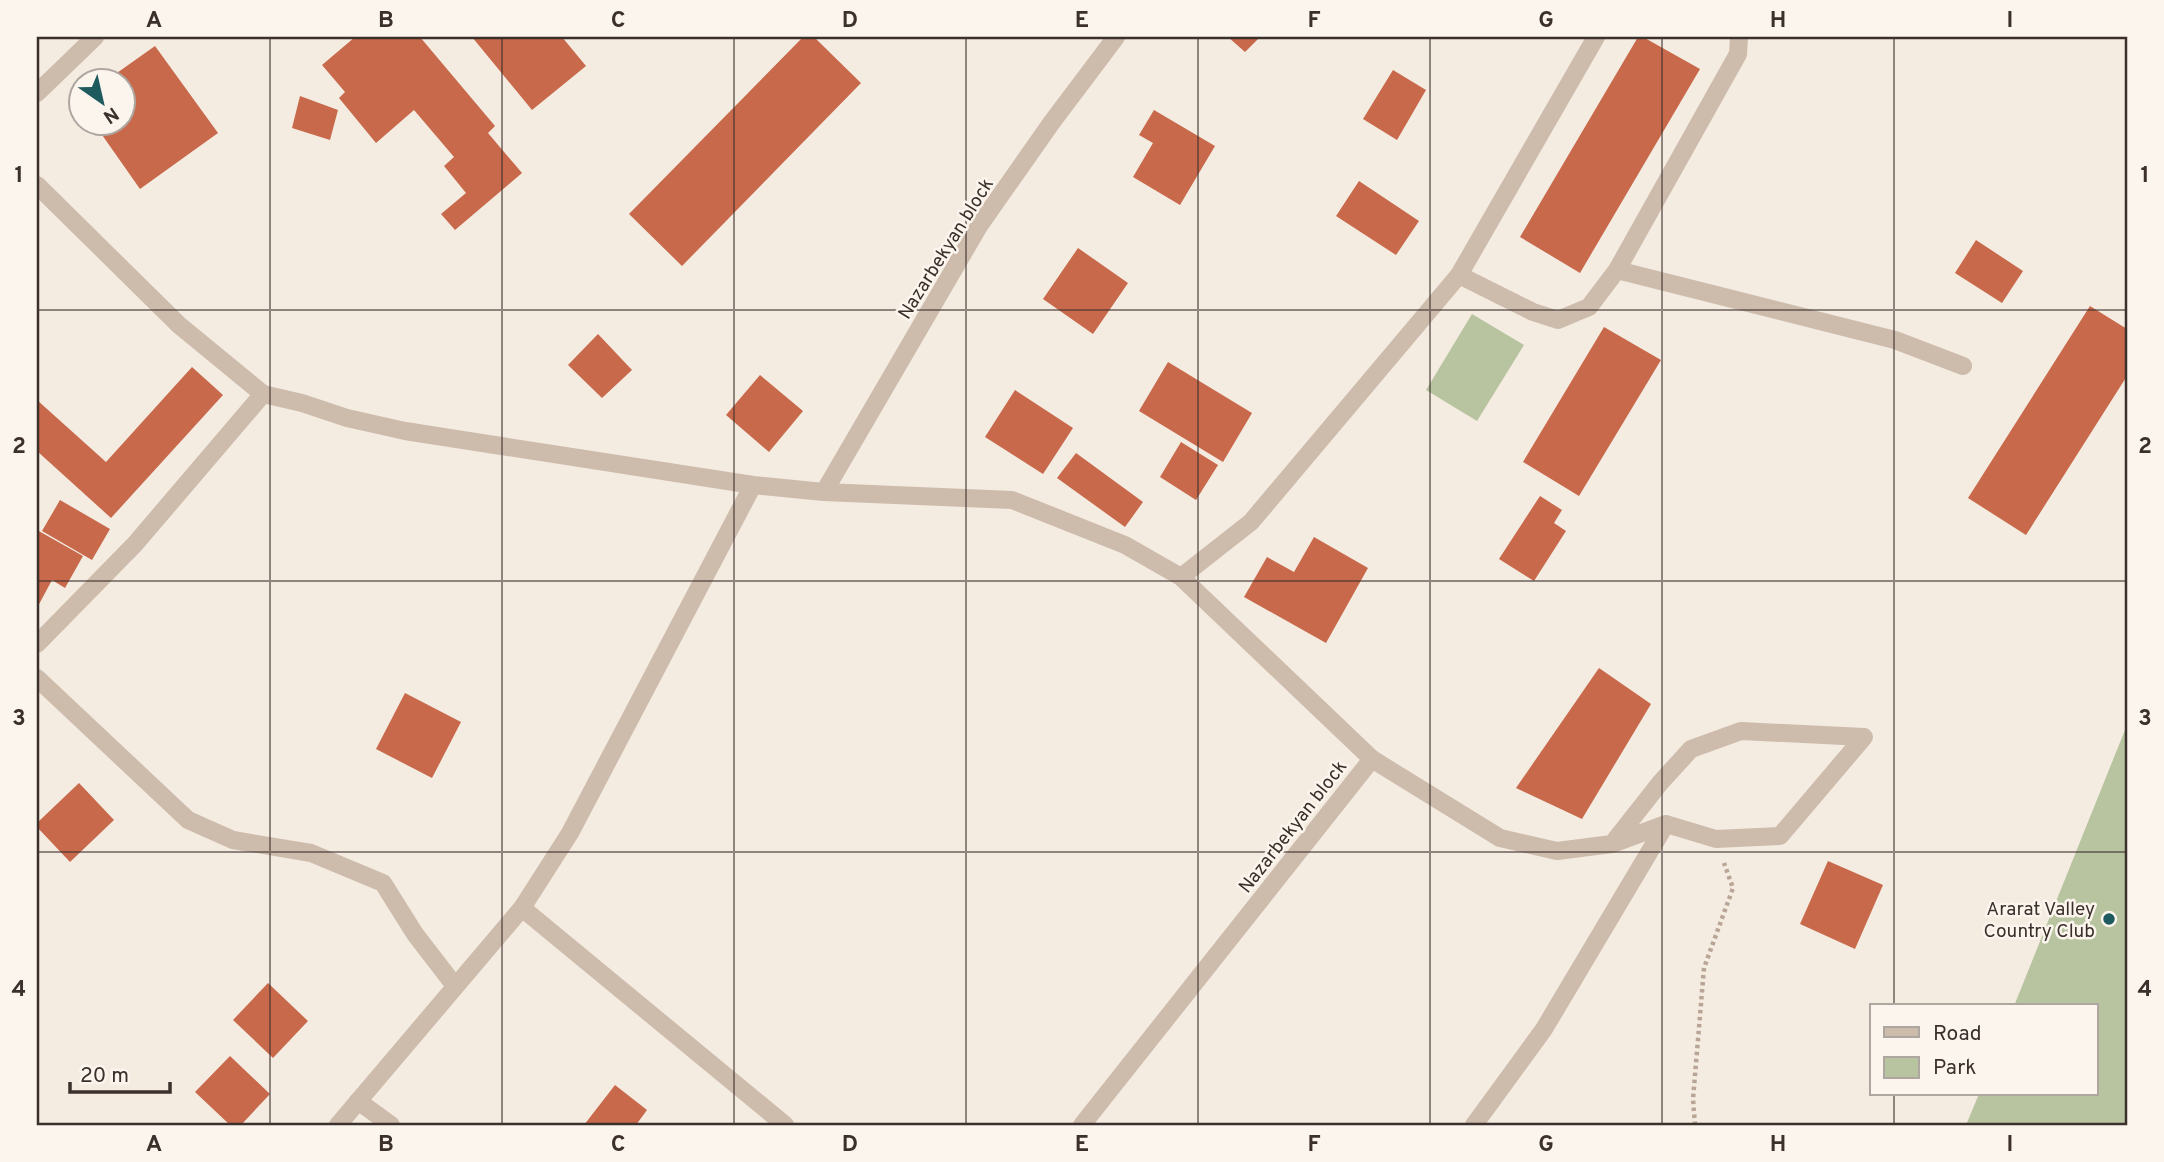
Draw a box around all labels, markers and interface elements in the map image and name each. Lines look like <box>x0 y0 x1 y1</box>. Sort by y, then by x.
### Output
text: A <box>146 7 162 36</box>
text: B <box>378 7 394 36</box>
text: C <box>611 7 625 36</box>
text: D <box>842 7 858 36</box>
text: E <box>1075 7 1089 36</box>
text: F <box>1307 7 1321 36</box>
text: G <box>1538 7 1554 36</box>
text: H <box>1770 7 1786 36</box>
text: I <box>2007 7 2013 36</box>
north arrow <box>66 66 136 136</box>
text: N <box>98 101 123 128</box>
text: 1 <box>14 162 24 191</box>
text: 1 <box>2140 162 2150 191</box>
street label: Nazarbekyan block <box>894 174 1000 324</box>
text: 2 <box>12 433 26 462</box>
text: 2 <box>2138 433 2152 462</box>
text: 3 <box>12 705 26 734</box>
text: 3 <box>2138 705 2152 734</box>
street label: Nazarbekyan block <box>1234 756 1353 899</box>
place label: Ararat Valley Country Club <box>1984 898 2095 944</box>
marker: Ararat Valley Country Club <box>2101 911 2117 927</box>
text: 4 <box>12 976 26 1005</box>
text: 4 <box>2138 976 2152 1005</box>
legend <box>1870 1004 2098 1096</box>
text: Road <box>1933 1021 1982 1048</box>
scale bar <box>70 1050 170 1094</box>
text: Park <box>1933 1055 1976 1082</box>
text: 20 m <box>80 1063 129 1090</box>
text: A <box>146 1131 162 1160</box>
text: B <box>378 1131 394 1160</box>
text: C <box>611 1131 625 1160</box>
text: D <box>842 1131 858 1160</box>
text: E <box>1075 1131 1089 1160</box>
text: F <box>1307 1131 1321 1160</box>
text: G <box>1538 1131 1554 1160</box>
text: H <box>1770 1131 1786 1160</box>
text: I <box>2007 1131 2013 1160</box>

